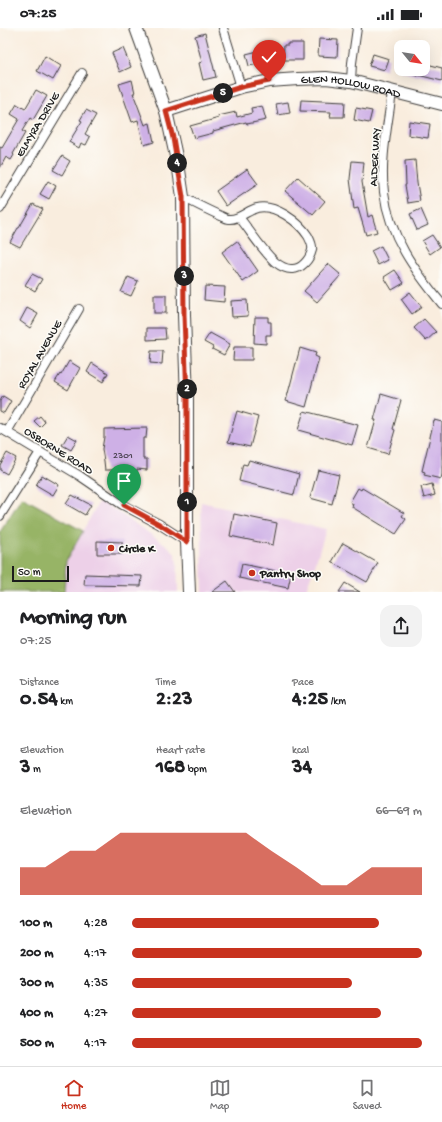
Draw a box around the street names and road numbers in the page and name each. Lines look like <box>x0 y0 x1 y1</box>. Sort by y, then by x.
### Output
street label: GLEN HOLLOW ROAD <box>300 73 402 102</box>
street label: ELMYRA DRIVE <box>14 90 64 160</box>
street label: ALDER WAY <box>367 127 385 187</box>
street label: ROYAL AVENUE <box>15 318 66 392</box>
street label: OSBORNE ROAD <box>21 425 95 479</box>

